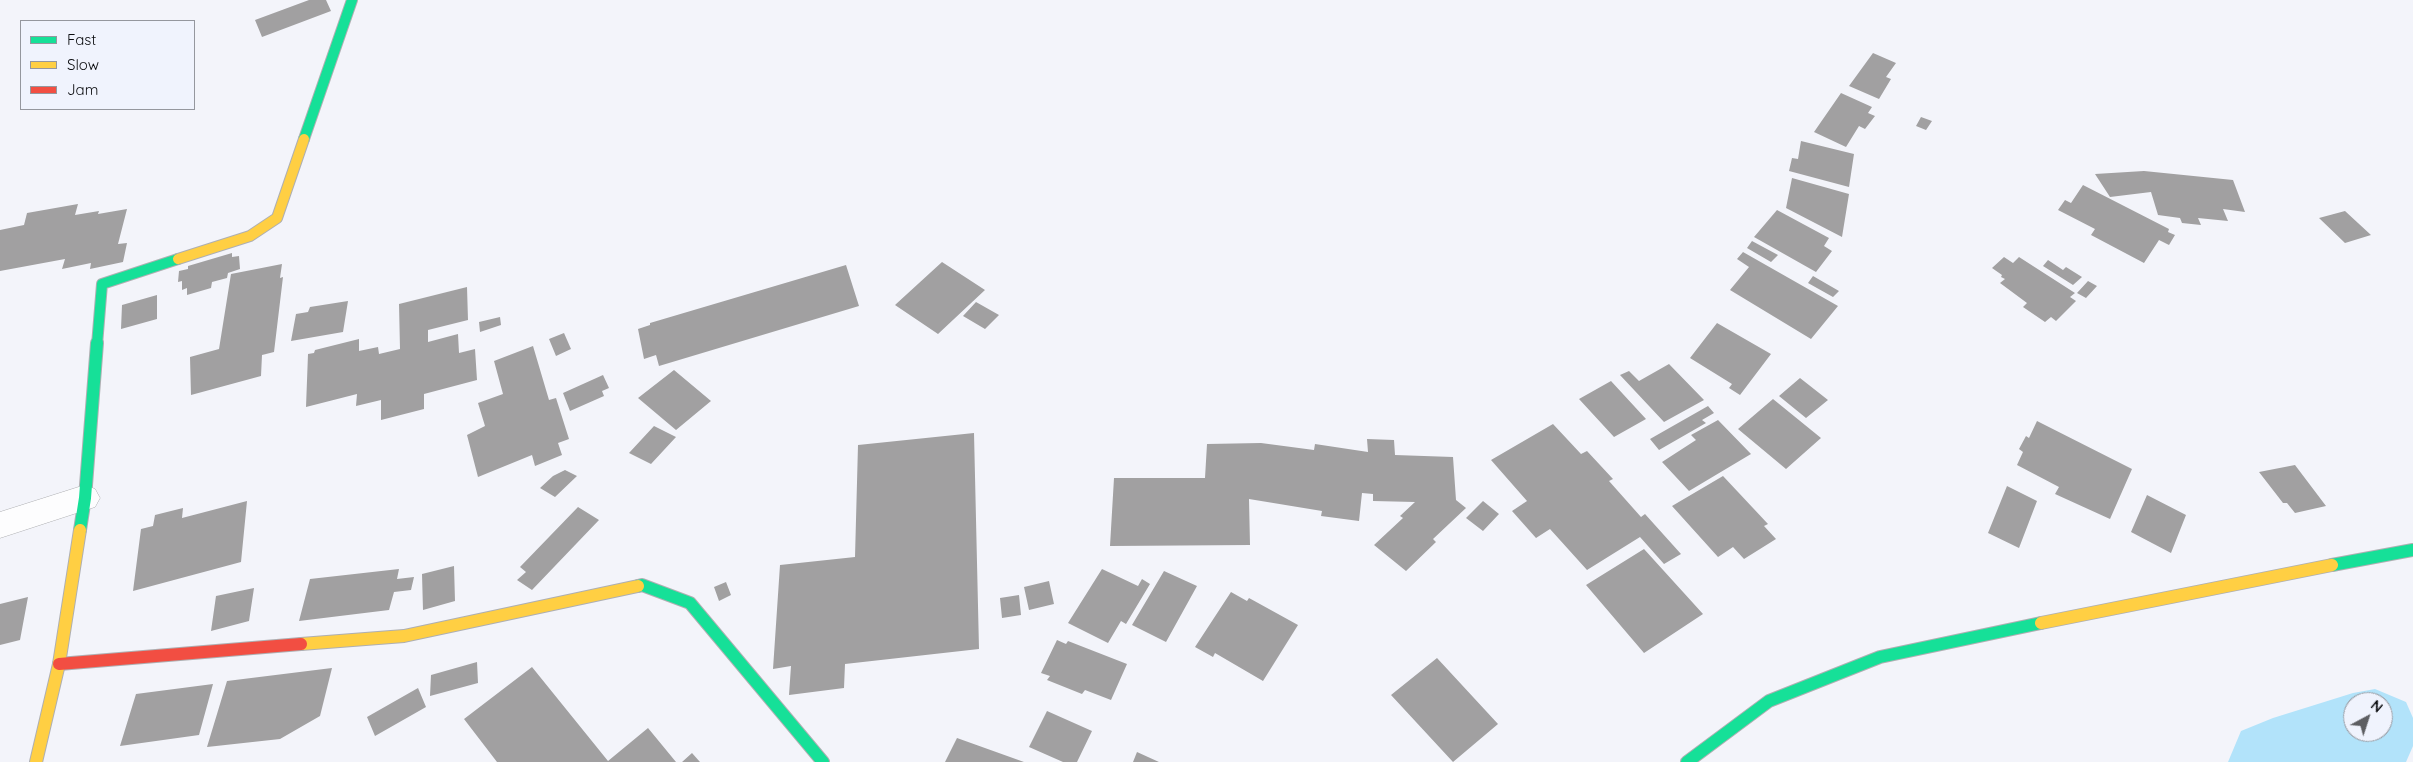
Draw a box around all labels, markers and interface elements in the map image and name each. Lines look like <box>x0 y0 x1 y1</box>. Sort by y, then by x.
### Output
legend <box>20 20 195 110</box>
text: Fast <box>67 30 96 49</box>
text: Slow <box>67 55 99 74</box>
text: Jam <box>67 80 98 99</box>
north arrow <box>2343 692 2393 742</box>
text: N <box>2367 696 2387 716</box>

